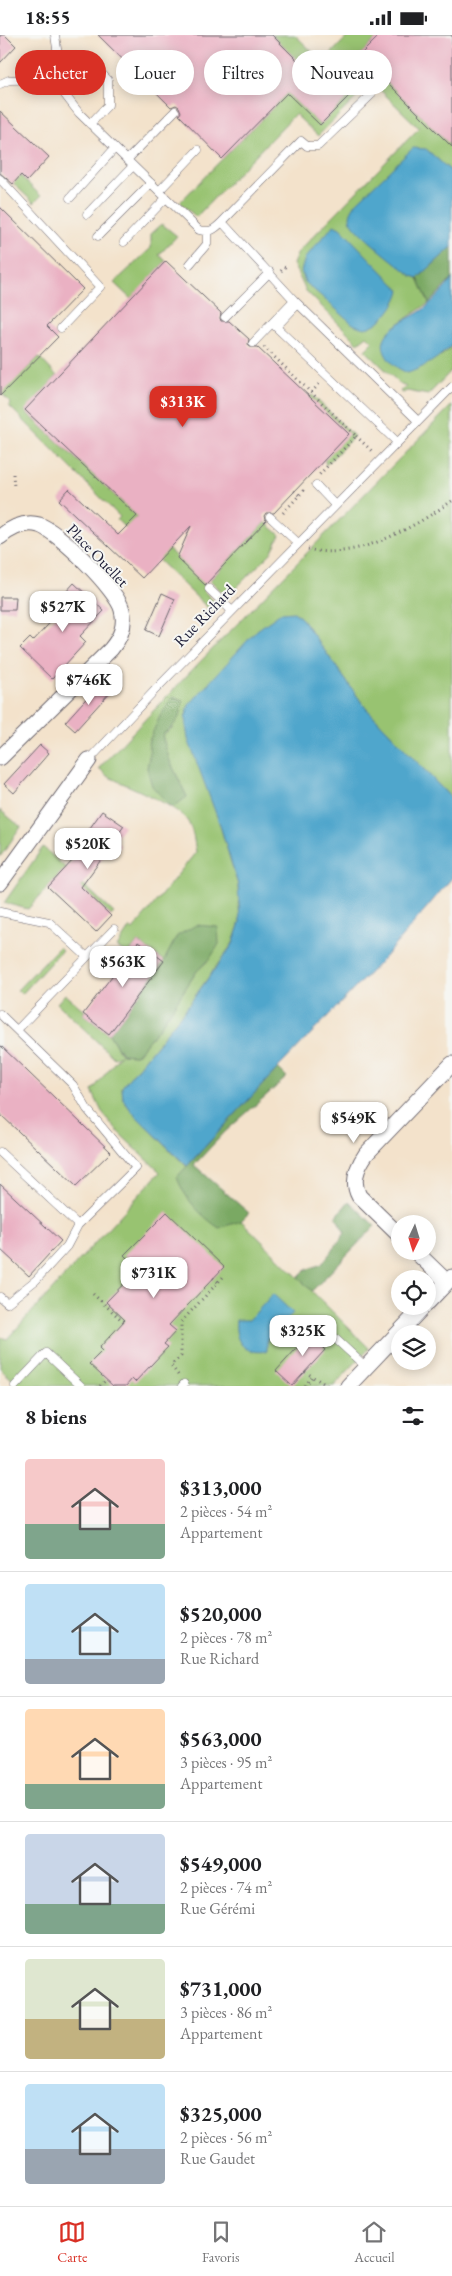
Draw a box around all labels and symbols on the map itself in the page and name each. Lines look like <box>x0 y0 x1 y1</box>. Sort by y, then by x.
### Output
pin: $313K <box>148 385 218 428</box>
street label: Place Ouellet <box>62 519 133 592</box>
street label: Rue Richard <box>169 579 240 651</box>
pin: $527K <box>28 591 98 633</box>
pin: $746K <box>54 663 124 706</box>
pin: $520K <box>53 827 123 870</box>
pin: $563K <box>88 945 158 988</box>
pin: $549K <box>319 1101 389 1144</box>
north arrow <box>391 1215 436 1260</box>
pin: $731K <box>119 1257 189 1299</box>
pin: $325K <box>268 1315 338 1357</box>

